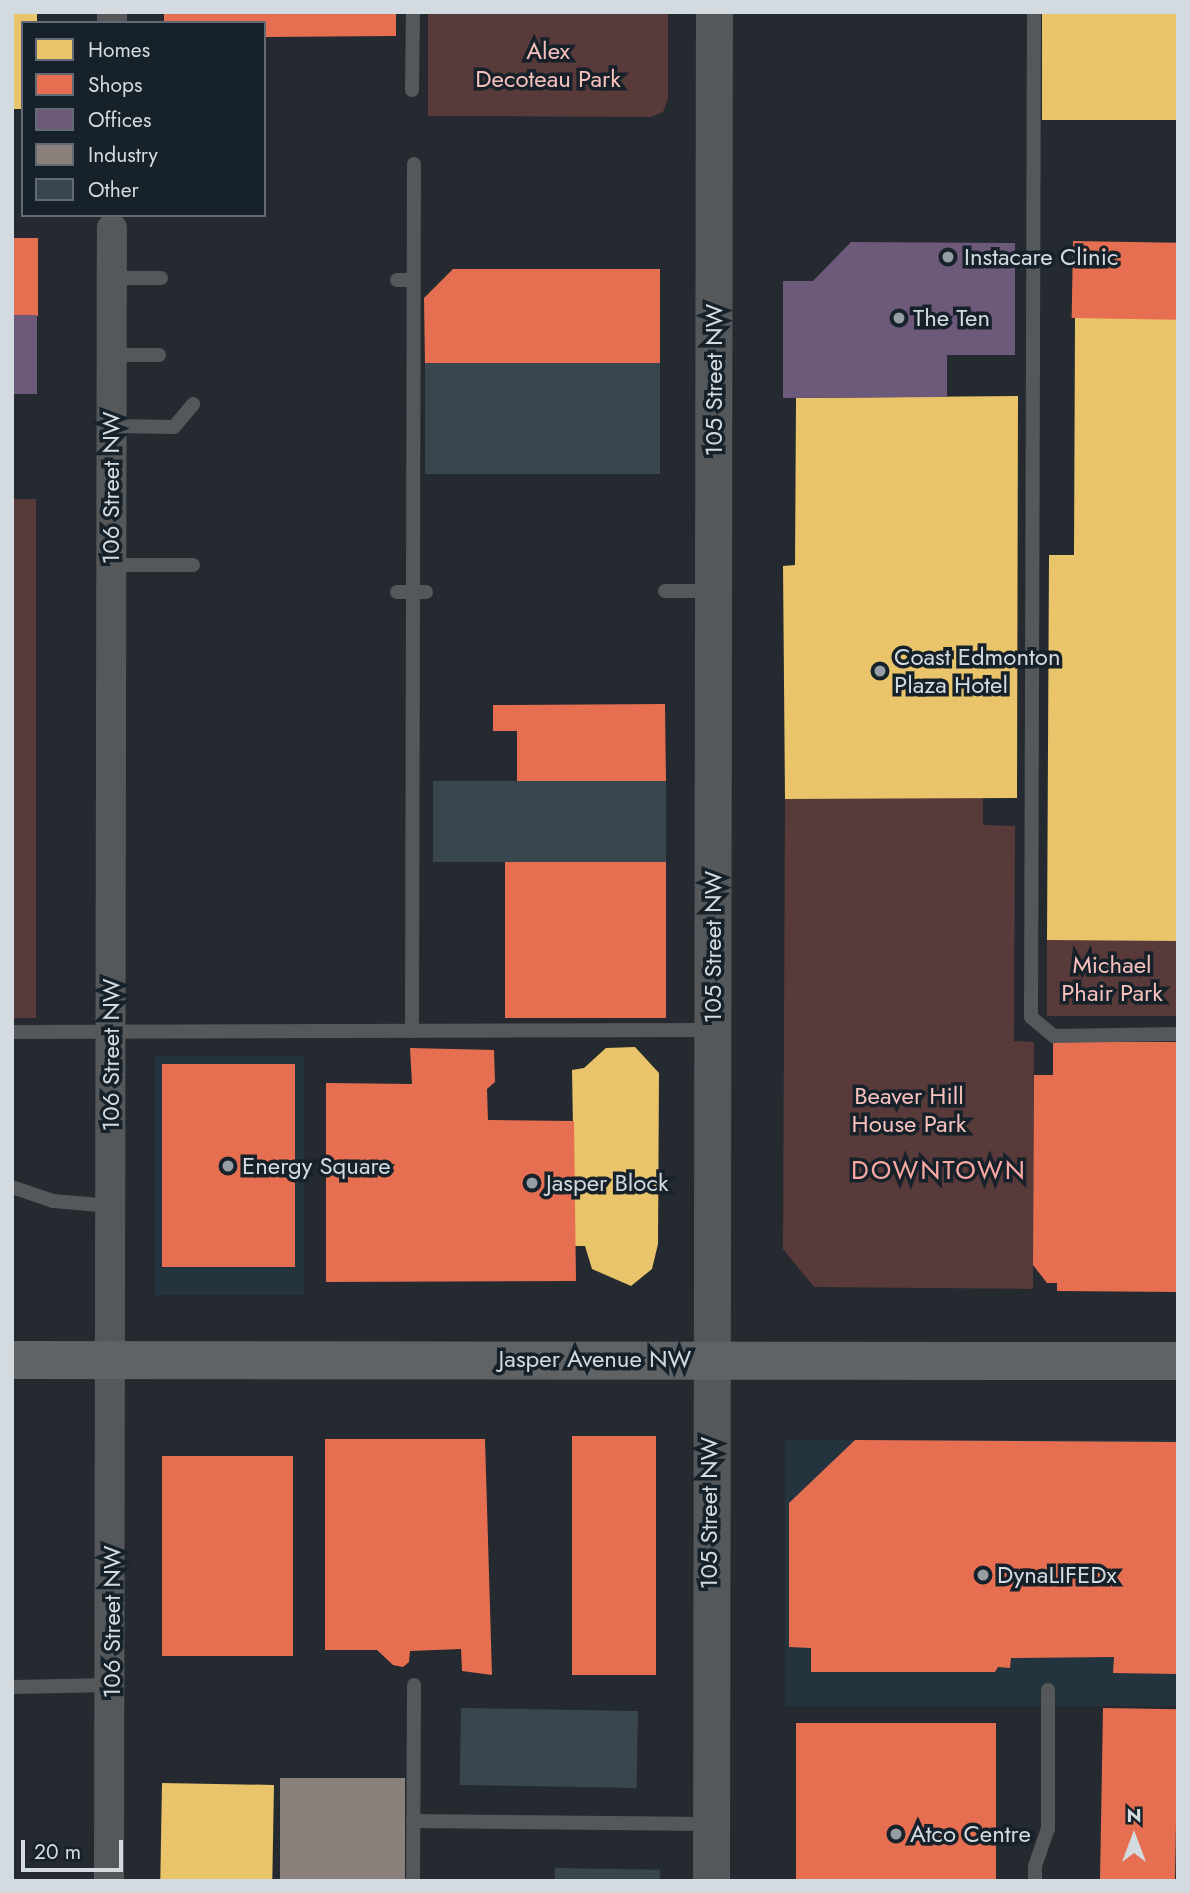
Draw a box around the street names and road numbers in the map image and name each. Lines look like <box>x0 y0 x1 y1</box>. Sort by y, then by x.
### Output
street label: 105 Street NW <box>700 304 728 456</box>
street label: 106 Street NW <box>97 411 125 565</box>
street label: 105 Street NW <box>699 871 727 1023</box>
street label: 106 Street NW <box>97 978 125 1132</box>
street label: Jasper Avenue NW <box>499 1345 691 1373</box>
street label: 105 Street NW <box>695 1437 723 1589</box>
street label: 106 Street NW <box>98 1545 126 1699</box>

